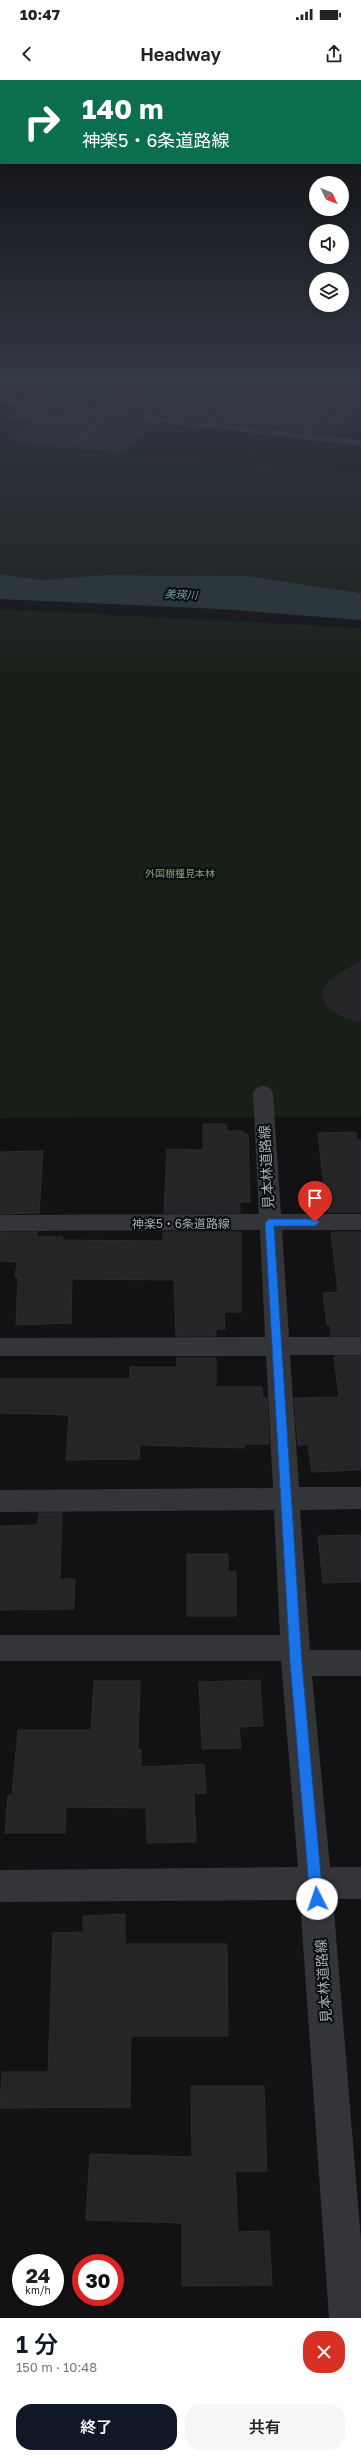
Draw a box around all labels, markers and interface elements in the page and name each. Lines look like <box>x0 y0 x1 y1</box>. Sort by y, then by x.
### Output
text: 10:47 <box>20 5 60 23</box>
icon: back <box>16 43 38 65</box>
text: Headway <box>140 43 221 65</box>
icon: share <box>323 43 345 65</box>
text: 140 m <box>82 92 164 125</box>
icon: right <box>16 96 68 148</box>
text: 神楽5・6条道路線 <box>82 129 229 151</box>
north arrow <box>309 176 349 216</box>
map controls <box>309 176 349 312</box>
button: sound <box>309 224 349 264</box>
button: layers <box>309 272 349 312</box>
water label: 美瑛川 <box>164 587 199 601</box>
park label: 外国樹種見本林 <box>145 867 215 879</box>
street label: 見本林道路線 <box>255 1125 277 1209</box>
pin <box>298 1181 332 1222</box>
icon: arrive <box>304 1187 326 1209</box>
street label: 神楽5・6条道路線 <box>132 1216 230 1231</box>
position arrow <box>296 1878 338 1920</box>
street label: 見本林道路線 <box>312 1939 334 2023</box>
speed limit sign: 30 <box>72 2254 124 2306</box>
text: 24 <box>26 2263 50 2287</box>
text: km/h <box>25 2284 51 2296</box>
text: 1 分 <box>16 2329 58 2358</box>
button: close <box>303 2331 345 2373</box>
text: 150 m · 10:48 <box>16 2359 97 2375</box>
button: 終了 <box>16 2404 177 2450</box>
button: 共有 <box>185 2404 345 2450</box>

